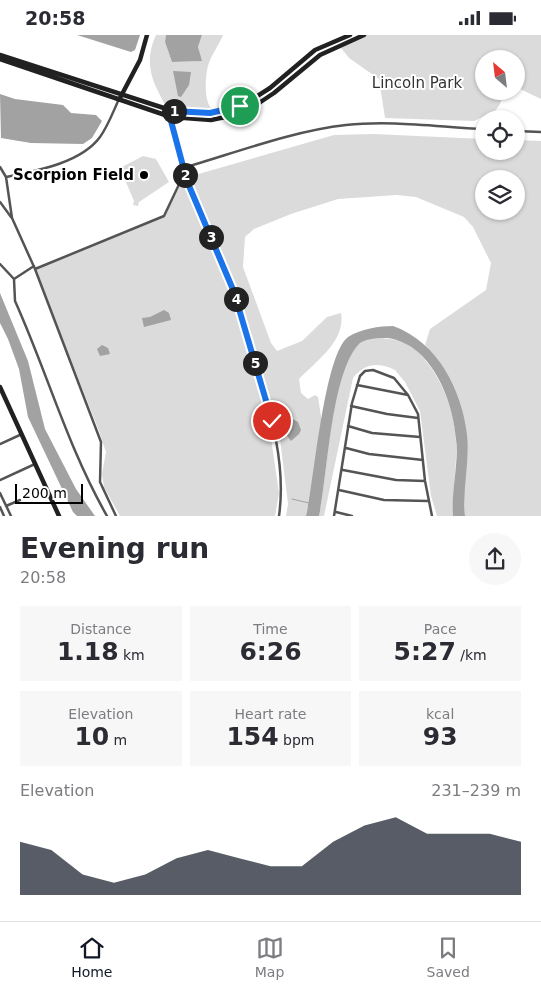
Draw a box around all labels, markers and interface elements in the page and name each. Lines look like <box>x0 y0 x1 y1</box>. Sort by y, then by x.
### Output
text: 20:58 <box>25 7 85 29</box>
north arrow <box>475 50 525 100</box>
map controls <box>475 50 525 220</box>
park label: Lincoln Park <box>372 74 462 92</box>
pin <box>219 85 261 127</box>
icon: arrive <box>226 92 254 120</box>
pin: 1 <box>162 99 186 123</box>
text: 1 <box>170 103 179 119</box>
button: locate <box>475 110 525 160</box>
pin: 2 <box>172 163 198 187</box>
place label: Scorpion Field <box>13 166 134 184</box>
text: 2 <box>181 167 190 183</box>
marker: Scorpion Field <box>138 169 150 181</box>
button: layers <box>475 170 525 220</box>
pin: 3 <box>198 225 224 249</box>
text: 3 <box>207 229 216 245</box>
pin: 4 <box>224 287 248 311</box>
text: 4 <box>232 291 241 307</box>
pin: 5 <box>242 351 268 375</box>
text: 5 <box>251 355 260 371</box>
pin <box>251 400 293 442</box>
icon: check <box>258 407 286 435</box>
scale bar <box>15 481 82 504</box>
text: 200 m <box>22 485 67 501</box>
text: Evening run <box>20 532 209 565</box>
button: share <box>469 533 521 585</box>
text: 20:58 <box>20 568 66 587</box>
text: Distance <box>70 621 131 637</box>
text: Time <box>253 621 288 637</box>
text: Pace <box>424 621 457 637</box>
text: 1.18 <box>57 637 119 666</box>
text: 6:26 <box>239 637 302 666</box>
text: 5:27 <box>394 637 456 666</box>
text: km <box>119 647 145 663</box>
text: /km <box>456 647 487 663</box>
text: Elevation <box>68 706 133 722</box>
text: Heart rate <box>235 706 306 722</box>
text: kcal <box>426 706 454 722</box>
text: 10 <box>74 722 109 751</box>
text: 154 <box>226 722 279 751</box>
text: 93 <box>423 722 458 751</box>
text: m <box>109 732 127 748</box>
text: bpm <box>279 732 315 748</box>
text: Elevation <box>20 781 94 800</box>
text: 231–239 m <box>431 781 521 800</box>
tab: Home <box>71 934 112 980</box>
tab: Map <box>255 934 284 980</box>
tab: Saved <box>427 934 470 980</box>

